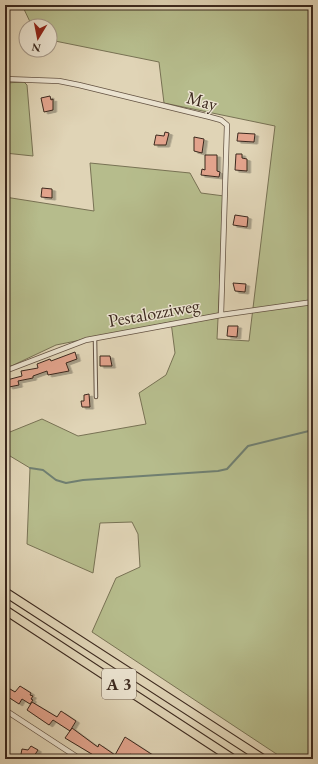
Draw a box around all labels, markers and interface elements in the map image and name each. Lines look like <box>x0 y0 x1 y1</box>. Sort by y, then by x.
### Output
north arrow <box>18 18 58 58</box>
text: N <box>31 40 42 56</box>
street label: May <box>184 85 220 116</box>
street label: Pestalozziweg <box>106 293 202 332</box>
road number: A 3 <box>102 669 136 699</box>

